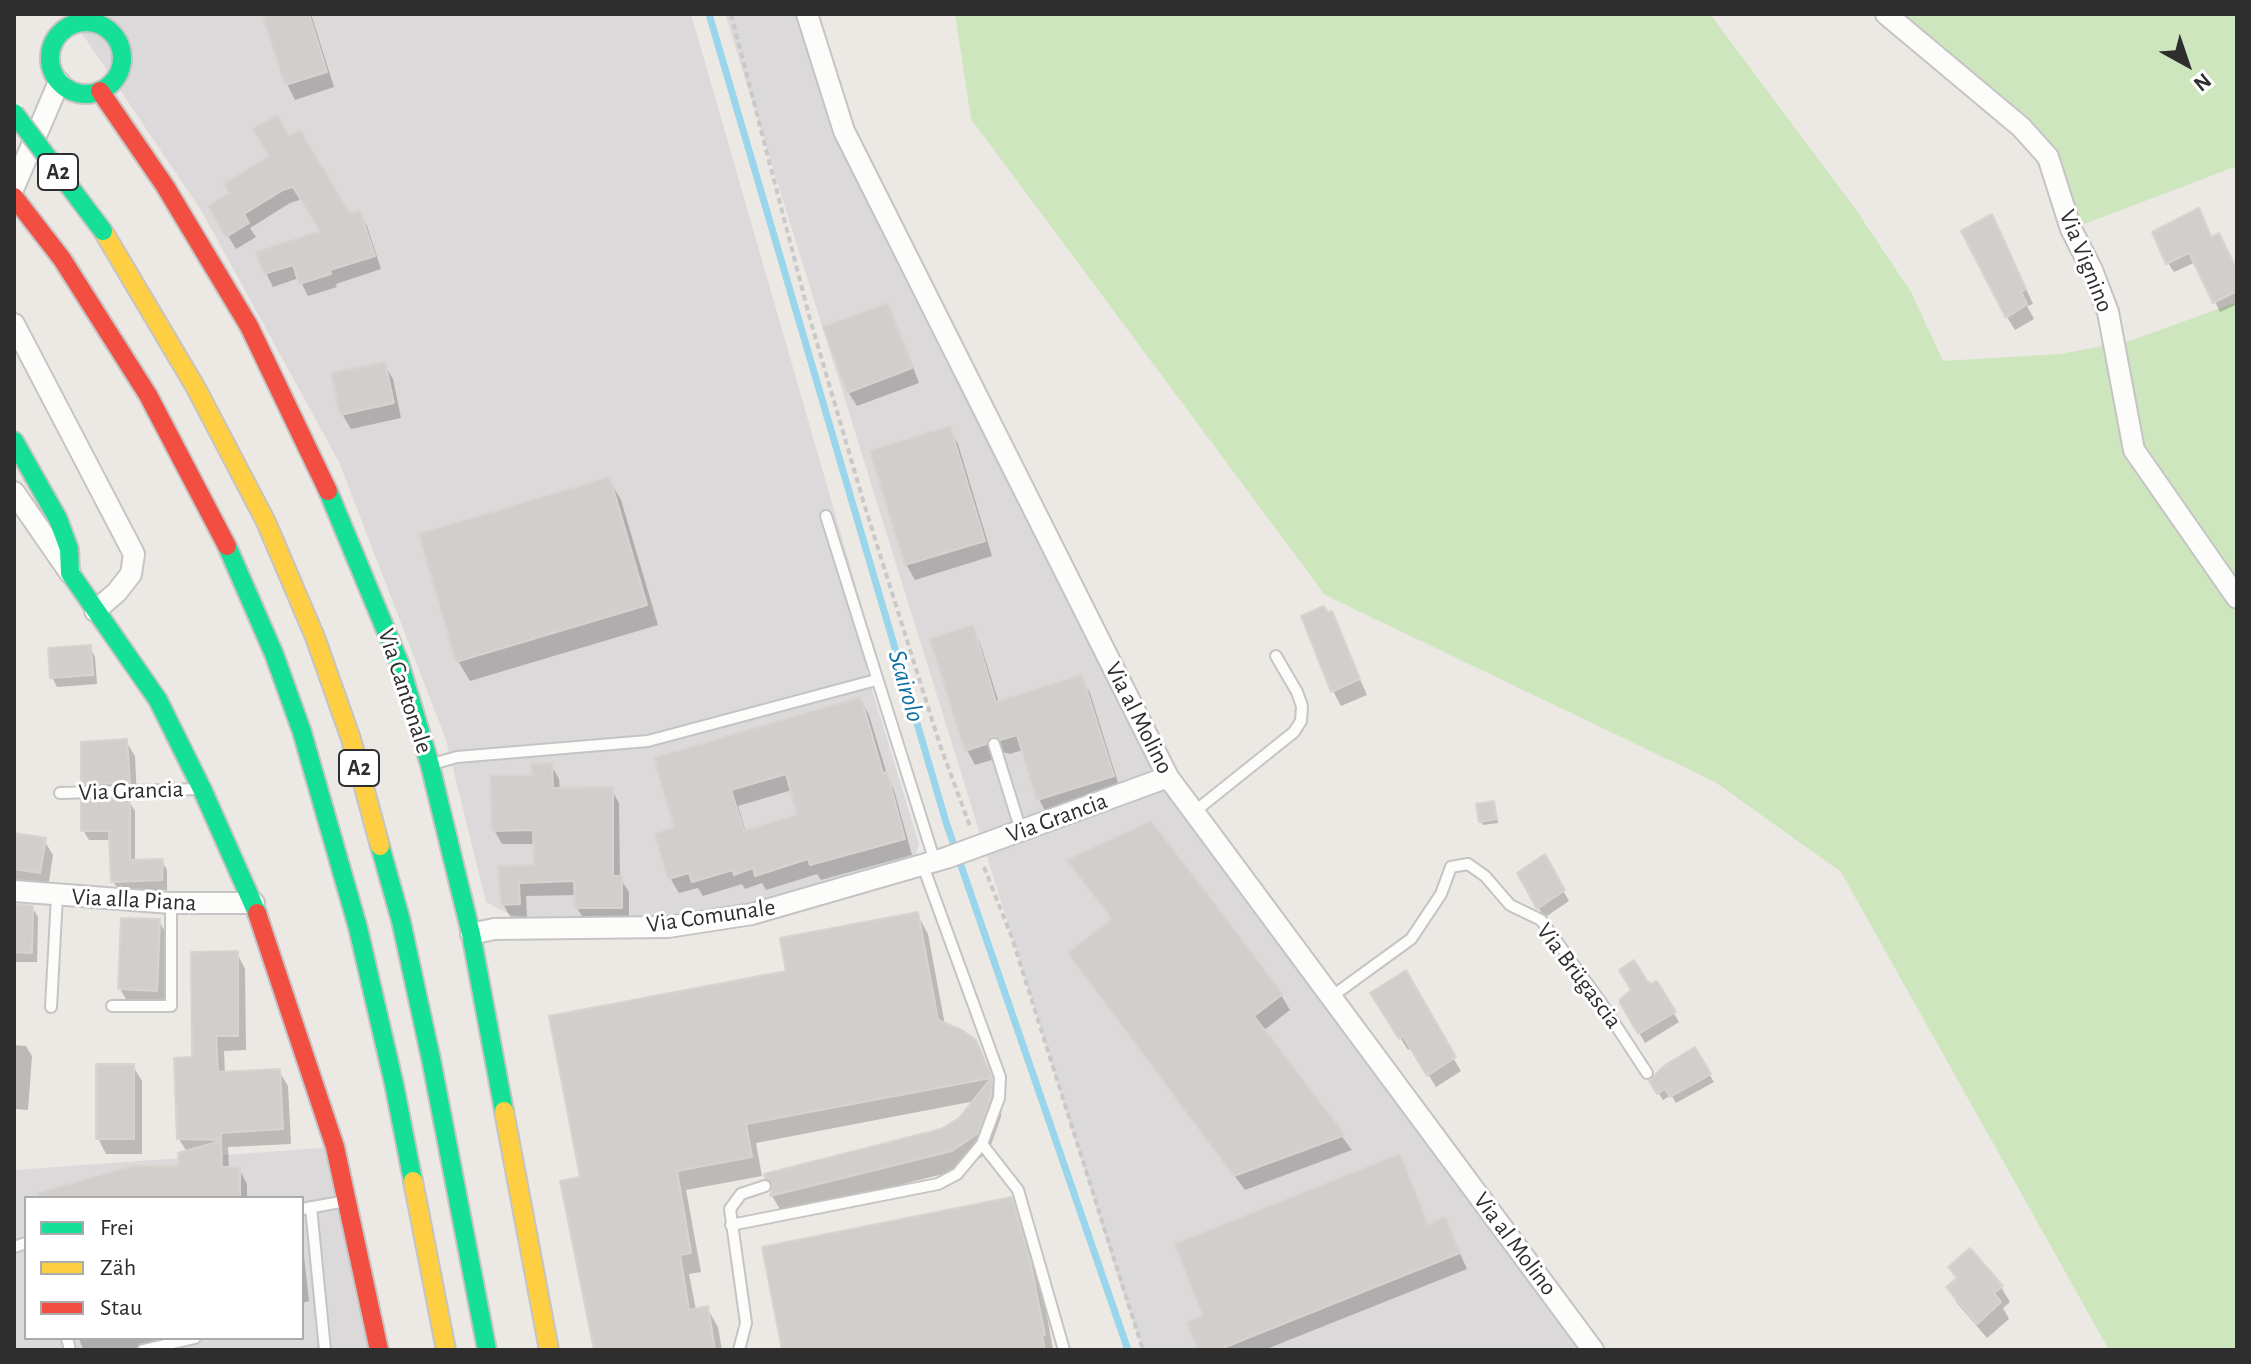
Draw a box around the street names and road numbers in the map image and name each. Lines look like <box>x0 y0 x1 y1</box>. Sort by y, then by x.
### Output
road number: A2 <box>38 154 78 190</box>
street label: Via Vignino <box>2052 206 2120 316</box>
street label: Via Cantonale <box>371 625 439 757</box>
street label: Via al Molino <box>1099 657 1179 779</box>
road number: A2 <box>339 750 379 786</box>
street label: Via Grancia <box>78 775 184 807</box>
street label: Via Grancia <box>1003 786 1111 850</box>
street label: Via alla Piana <box>71 882 197 918</box>
street label: Via Comunale <box>645 893 777 939</box>
street label: Via Brügascia <box>1530 918 1628 1034</box>
street label: Via al Molino <box>1467 1187 1563 1301</box>

